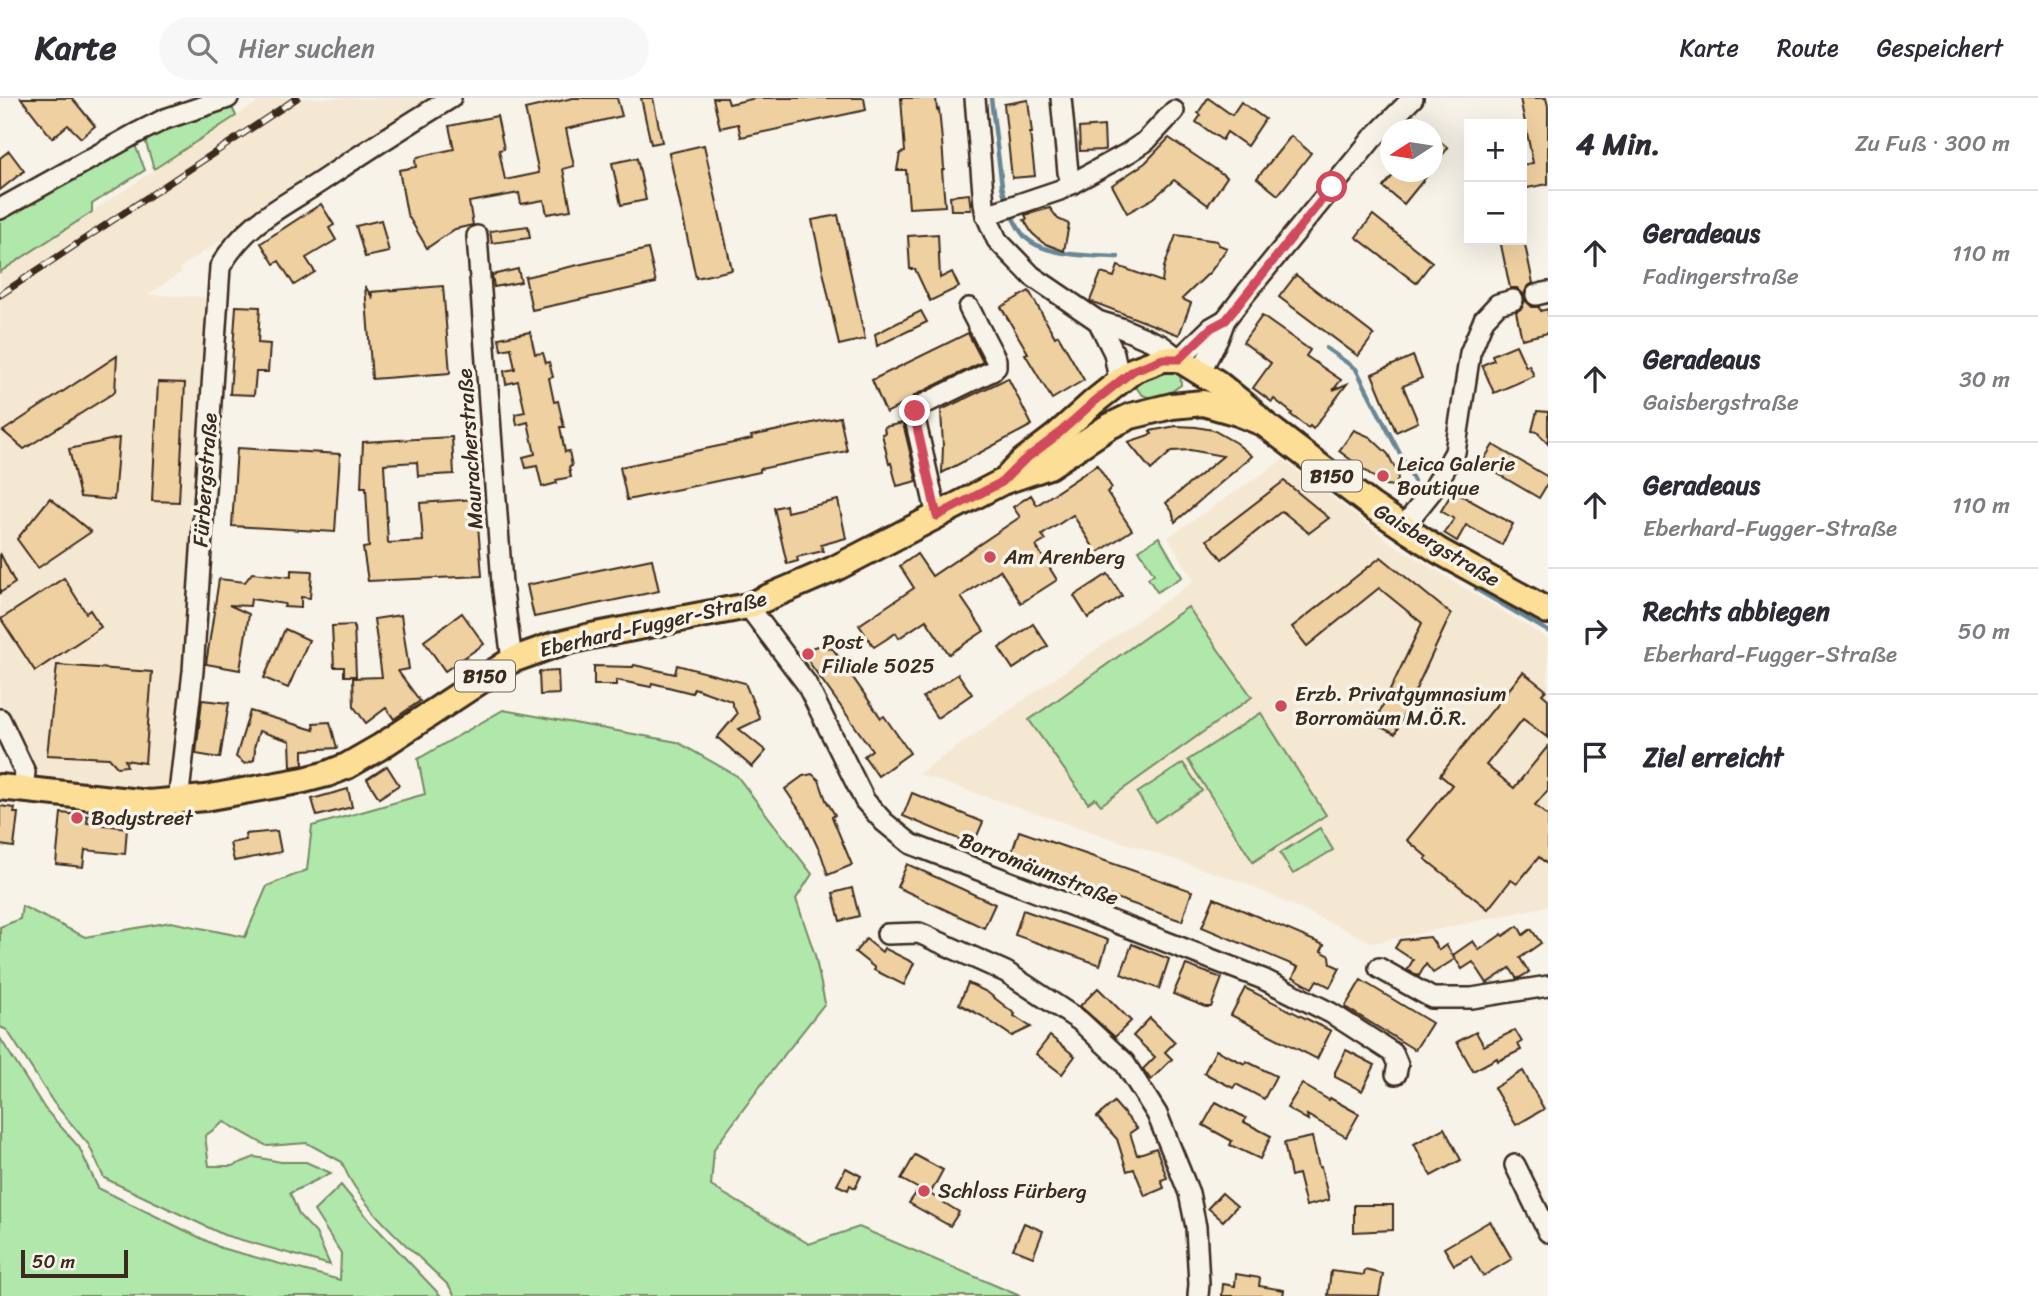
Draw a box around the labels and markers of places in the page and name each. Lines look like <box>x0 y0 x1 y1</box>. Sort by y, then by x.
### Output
place label: Leica Galerie Boutique <box>1397 445 1516 507</box>
marker: Leica Galerie Boutique <box>1375 468 1391 484</box>
place label: Am Arenberg <box>1003 538 1125 576</box>
marker: Am Arenberg <box>982 549 998 565</box>
place label: Post Filiale 5025 <box>822 623 935 685</box>
marker: Post Filiale 5025 <box>800 646 816 662</box>
place label: Erzb. Privatgymnasium Borromäum M.Ö.R. <box>1295 675 1507 737</box>
marker: Erzb. Privatgymnasium Borromäum M.Ö.R. <box>1273 698 1289 714</box>
place label: Bodystreet <box>91 799 194 837</box>
marker: Bodystreet <box>69 810 85 826</box>
place label: Schloss Fürberg <box>938 1172 1087 1210</box>
marker: Schloss Fürberg <box>916 1183 932 1199</box>

